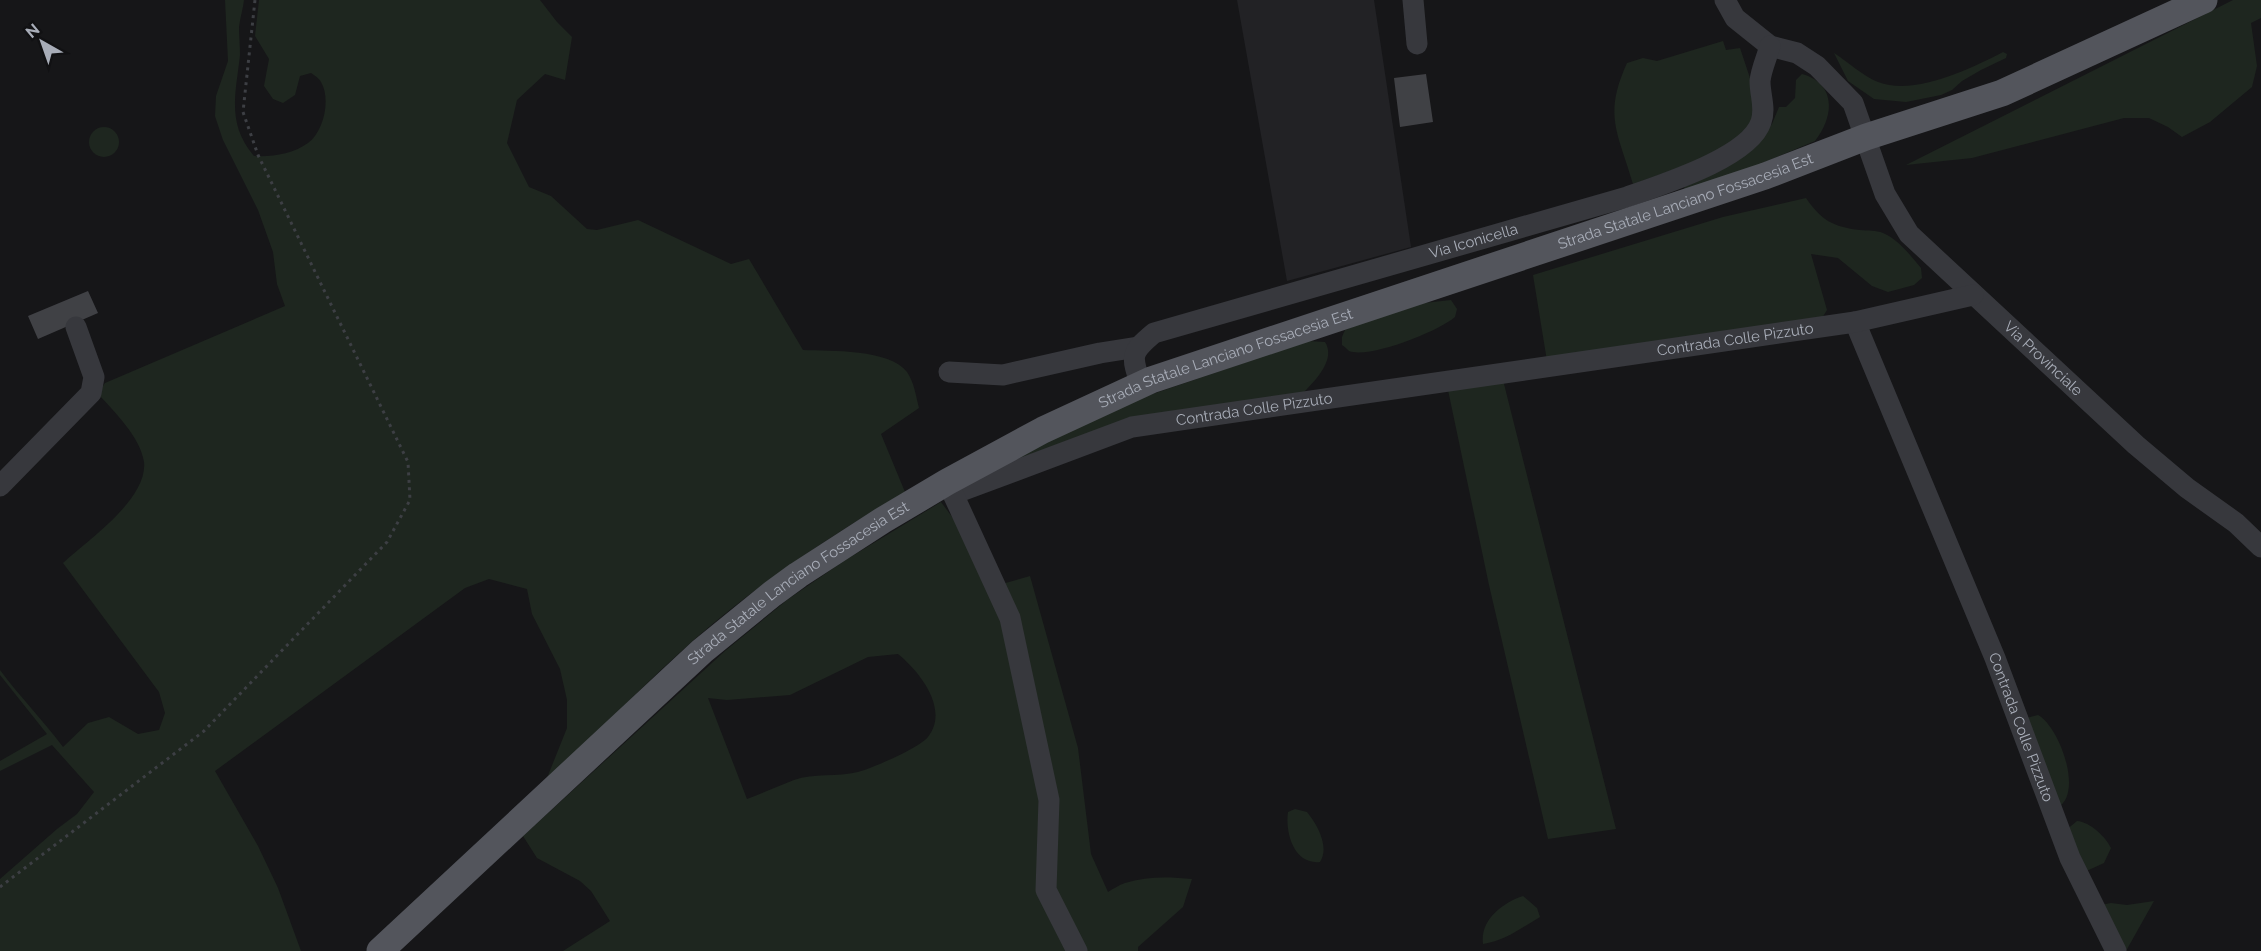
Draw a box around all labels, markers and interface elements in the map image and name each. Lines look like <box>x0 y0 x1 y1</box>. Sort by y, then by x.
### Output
north arrow <box>12 12 72 72</box>
text: N <box>22 20 43 42</box>
street label: Strada Statale Lanciano Fossacesia Est <box>1555 149 1816 253</box>
street label: Via Iconicella <box>1427 220 1520 262</box>
street label: Strada Statale Lanciano Fossacesia Est <box>1096 305 1355 412</box>
street label: Via Provinciale <box>2000 318 2086 400</box>
street label: Contrada Colle Pizzuto <box>1656 319 1815 360</box>
street label: Contrada Colle Pizzuto <box>1175 389 1334 430</box>
street label: Strada Statale Lanciano Fossacesia Est <box>684 498 912 669</box>
street label: Contrada Colle Pizzuto <box>1985 650 2057 804</box>

